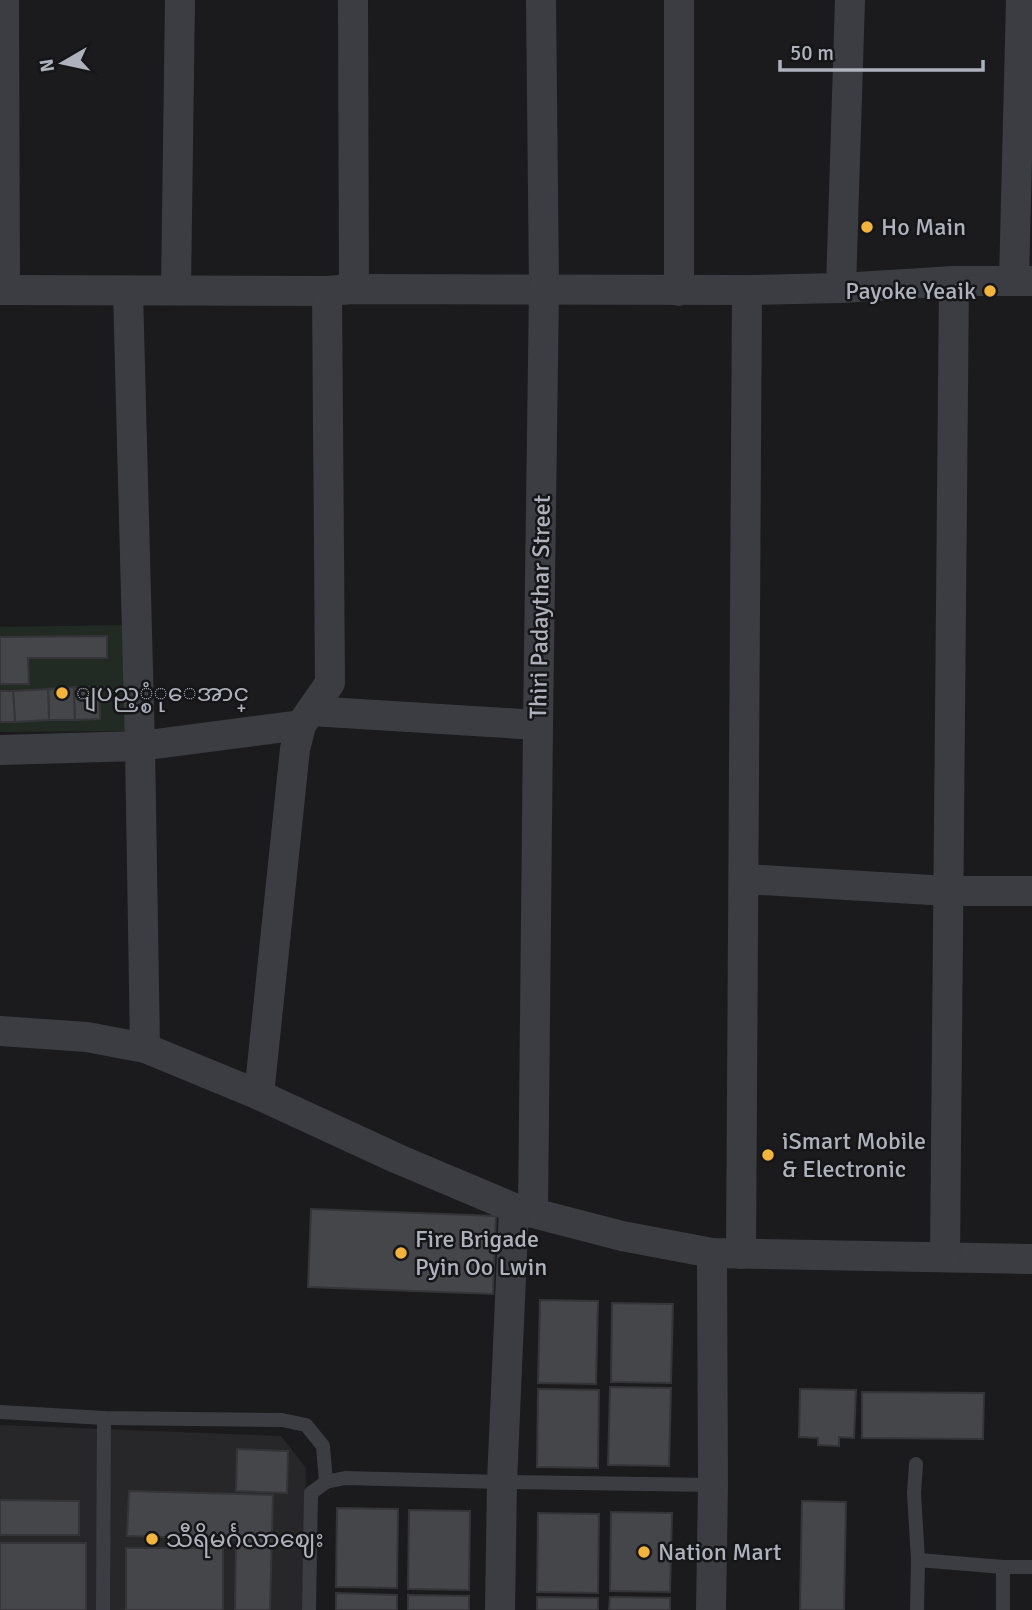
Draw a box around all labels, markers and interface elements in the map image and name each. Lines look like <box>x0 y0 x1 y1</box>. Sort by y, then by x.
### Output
north arrow <box>28 28 98 98</box>
scale bar <box>780 28 983 72</box>
text: 50 m <box>790 40 834 66</box>
text: N <box>34 57 60 74</box>
place label: Ho Main <box>881 212 966 242</box>
marker: Ho Main <box>859 219 875 235</box>
place label: Payoke Yeaik <box>845 276 976 306</box>
marker: Payoke Yeaik <box>982 283 998 299</box>
street label: Thiri Padaythar Street <box>523 495 557 719</box>
place label: ျပည့္စံုေအာင္ <box>76 678 249 713</box>
marker: ျပည့္စံုေအာင္ <box>54 685 70 701</box>
place label: iSmart Mobile & Electronic <box>782 1126 926 1184</box>
marker: iSmart Mobile & Electronic <box>760 1147 776 1163</box>
place label: Fire Brigade Pyin Oo Lwin <box>415 1224 547 1282</box>
marker: Fire Brigade Pyin Oo Lwin <box>393 1245 409 1261</box>
place label: သီရိမင်္ဂလာဈေး <box>166 1523 324 1558</box>
marker: သီရိမင်္ဂလာဈေး <box>144 1531 160 1547</box>
place label: Nation Mart <box>658 1537 781 1567</box>
marker: Nation Mart <box>636 1544 652 1560</box>

